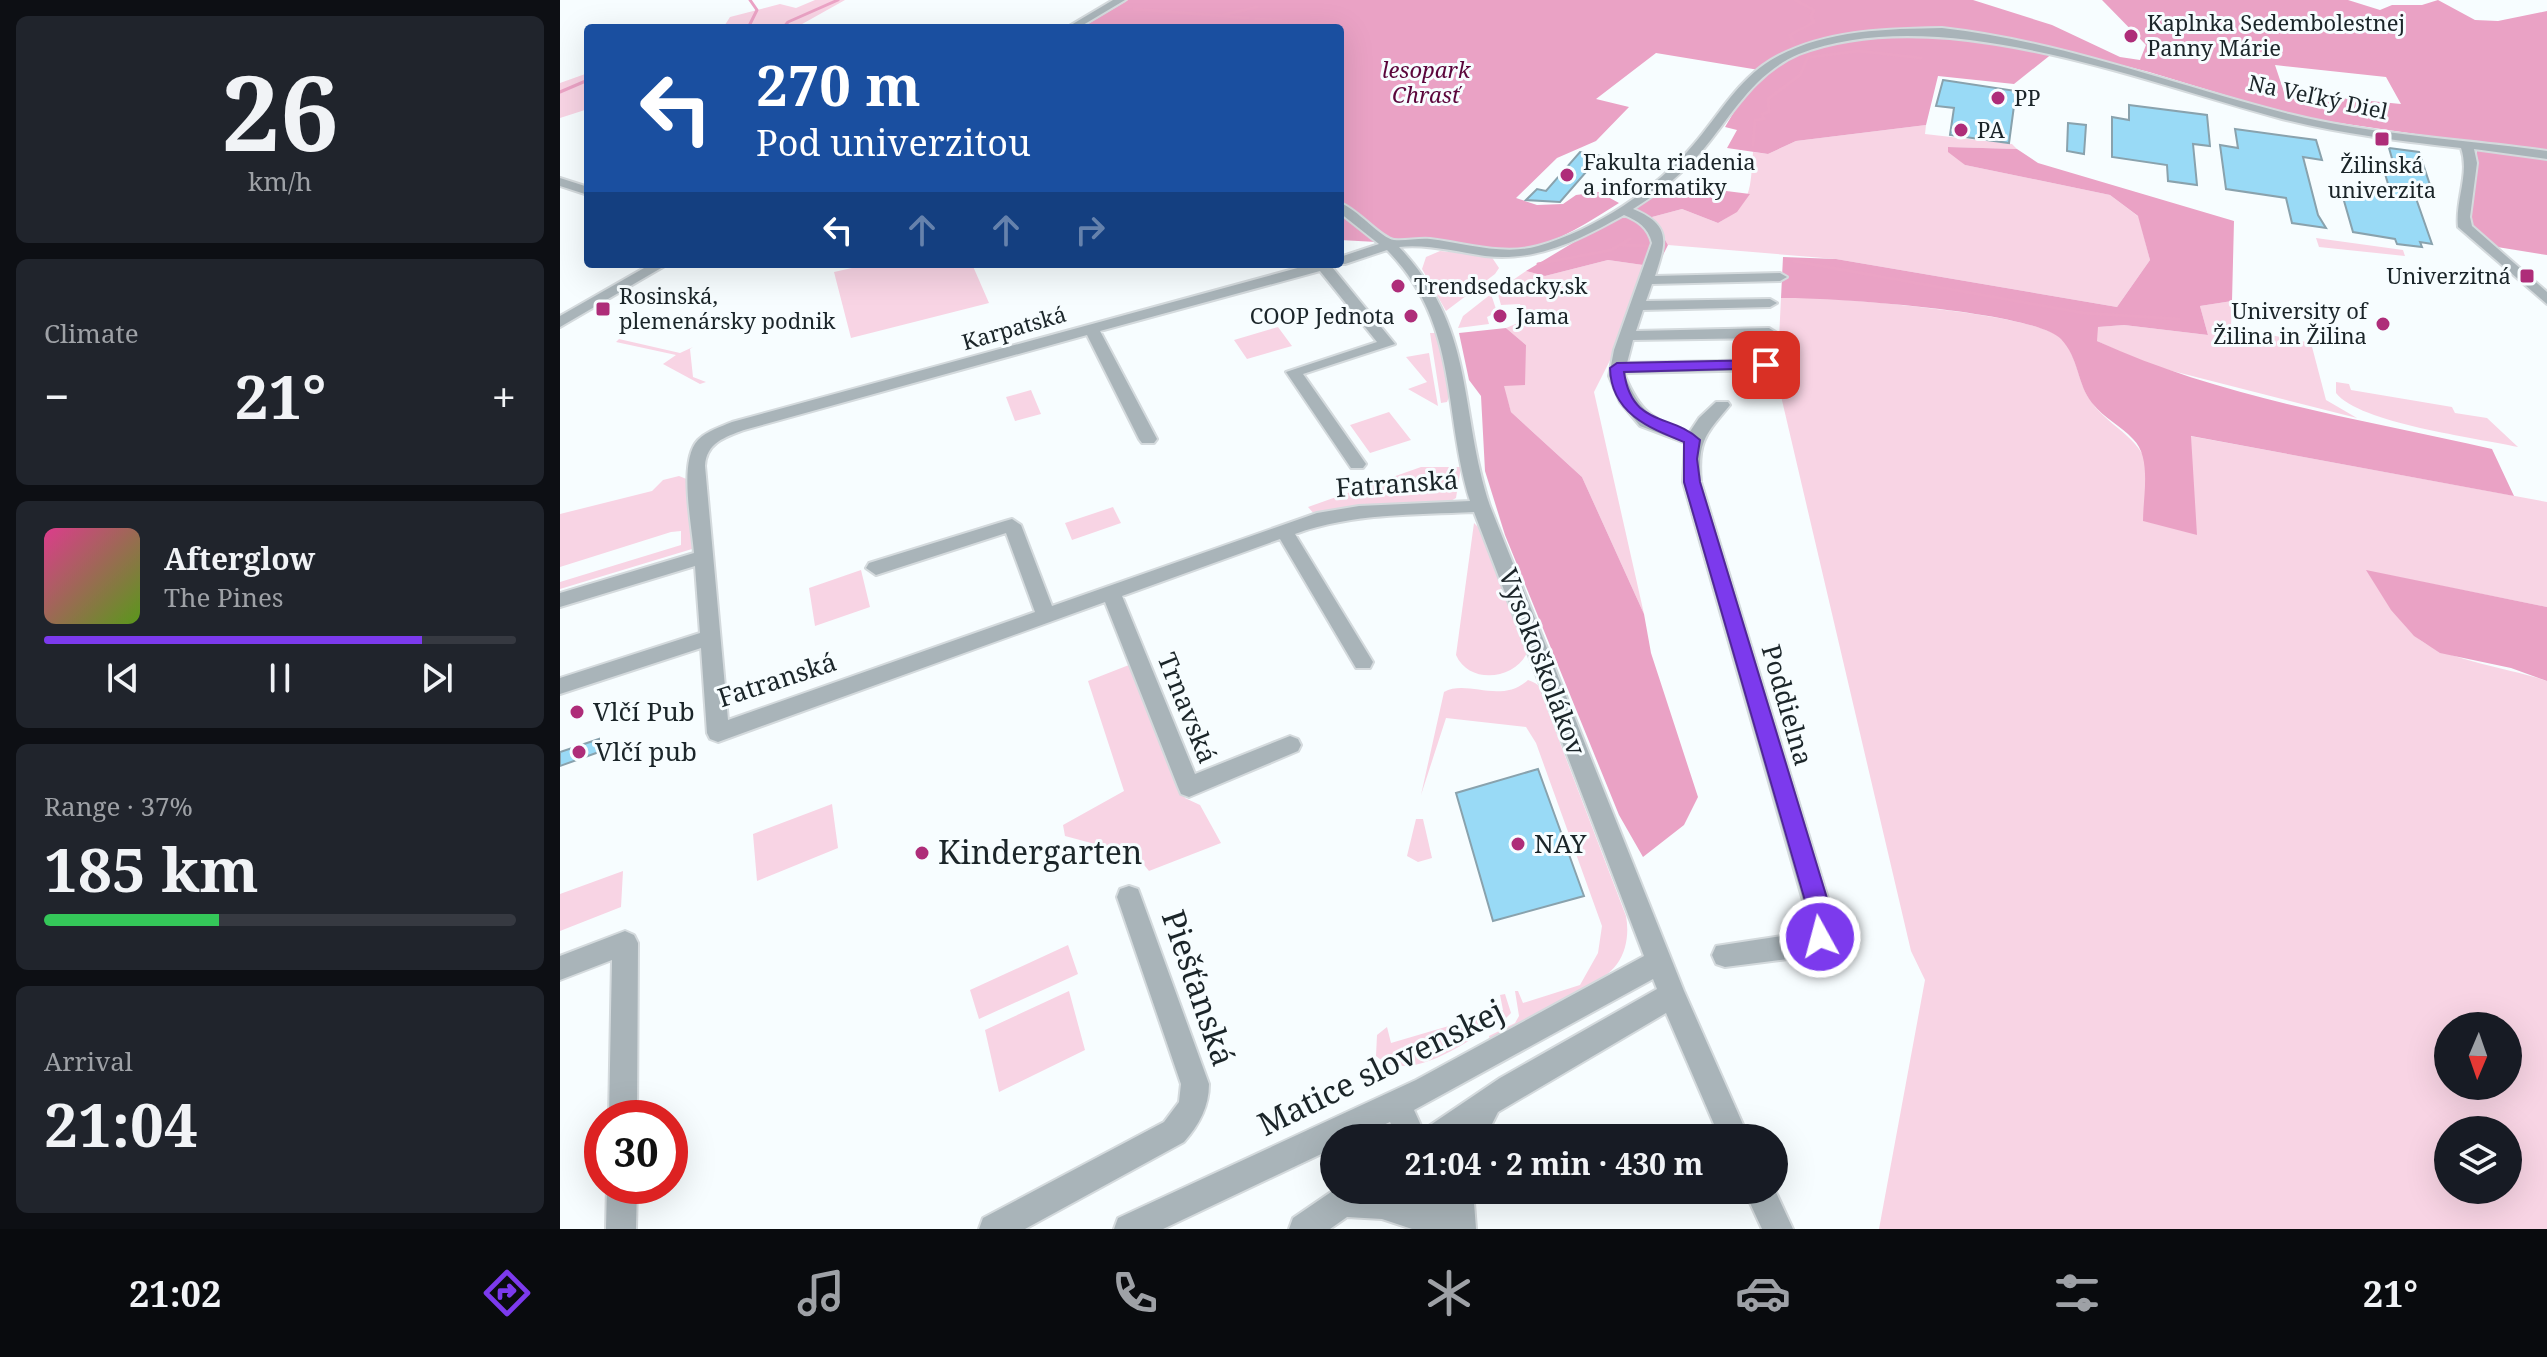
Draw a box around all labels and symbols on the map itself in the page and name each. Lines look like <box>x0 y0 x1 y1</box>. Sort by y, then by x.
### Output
place label: Kaplnka Sedembolestnej Panny Márie <box>2147 7 2405 62</box>
marker: Kaplnka Sedembolestnej Panny Márie <box>2122 27 2140 45</box>
park label: lesopark Chrasť <box>1382 54 1472 109</box>
street label: Na Veľký Diel <box>2246 67 2391 125</box>
place label: PP <box>2014 82 2041 112</box>
marker: PP <box>1989 89 2007 107</box>
place label: PA <box>1977 114 2005 144</box>
marker: PA <box>1952 121 1970 139</box>
marker: Žilinská univerzita <box>2373 130 2391 148</box>
place label: Fakulta riadenia a informatiky <box>1583 146 1756 201</box>
place label: Žilinská univerzita <box>2328 149 2436 204</box>
marker: Fakulta riadenia a informatiky <box>1558 166 1576 184</box>
place label: Univerzitná <box>2387 260 2511 290</box>
marker: Univerzitná <box>2518 267 2536 285</box>
place label: Trendsedacky.sk <box>1414 270 1587 300</box>
marker: Trendsedacky.sk <box>1389 277 1407 295</box>
place label: Rosinská, plemenársky podnik <box>619 280 835 335</box>
place label: University of Žilina in Žilina <box>2213 295 2369 350</box>
street label: Karpatská <box>958 298 1069 356</box>
marker: Rosinská, plemenársky podnik <box>594 300 612 318</box>
place label: COOP Jednota <box>1250 300 1395 330</box>
place label: Jama <box>1515 300 1569 330</box>
marker: COOP Jednota <box>1402 307 1420 325</box>
marker: Jama <box>1491 307 1509 325</box>
marker: University of Žilina in Žilina <box>2374 315 2392 333</box>
pin <box>1732 331 1800 399</box>
street label: Fatranská <box>1334 461 1459 505</box>
street label: Vysokoškolákov <box>1491 563 1595 760</box>
street label: Poddielna <box>1754 640 1822 769</box>
street label: Fatranská <box>713 643 841 715</box>
street label: Trnavská <box>1149 647 1226 768</box>
place label: Vlčí Pub <box>593 693 695 729</box>
marker: Vlčí Pub <box>568 703 586 721</box>
place label: Vlčí pub <box>595 733 697 769</box>
marker: Vlčí pub <box>570 743 588 761</box>
place label: NAY <box>1534 825 1587 861</box>
place label: Kindergarten <box>938 830 1142 873</box>
marker: NAY <box>1509 835 1527 853</box>
marker: Kindergarten <box>913 844 931 862</box>
position arrow <box>1778 895 1862 979</box>
street label: Piešťanská <box>1153 904 1246 1071</box>
street label: Matice slovenskej <box>1250 988 1511 1145</box>
north arrow <box>2434 1012 2522 1100</box>
speed limit sign: 30 <box>584 1100 688 1204</box>

